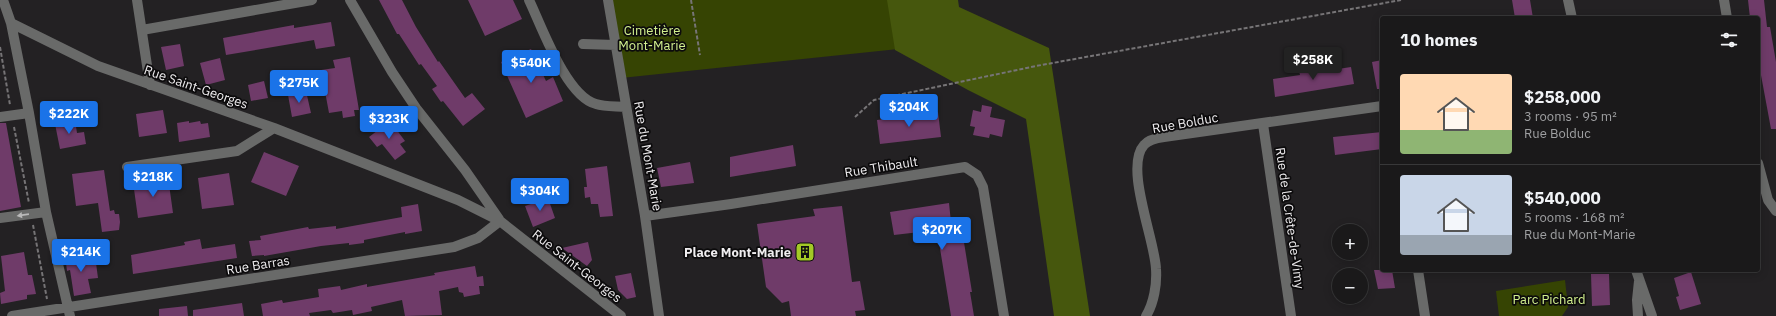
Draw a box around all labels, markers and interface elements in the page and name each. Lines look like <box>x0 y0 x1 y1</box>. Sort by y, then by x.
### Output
park label: Cimetière Mont-Marie <box>618 22 686 54</box>
text: 10 homes <box>1400 29 1477 51</box>
icon: filters <box>1718 29 1740 51</box>
pin: $258K <box>1285 47 1341 81</box>
pin: $540K <box>503 50 559 84</box>
text: $258K <box>1293 51 1333 68</box>
text: $540K <box>511 54 551 71</box>
street label: Rue Saint-Georges <box>142 61 250 113</box>
pin: $275K <box>271 70 327 104</box>
text: $275K <box>279 74 319 91</box>
text: $258,000 <box>1524 86 1601 108</box>
icon: home <box>1432 90 1480 138</box>
pin: $204K <box>881 94 937 128</box>
text: $204K <box>889 98 929 115</box>
street label: Rue du Mont-Marie <box>630 100 666 212</box>
pin: $222K <box>41 101 97 135</box>
text: $222K <box>49 105 89 122</box>
pin: $323K <box>361 106 417 140</box>
text: 3 rooms · 95 m² <box>1524 108 1617 125</box>
street label: Rue Bolduc <box>1151 109 1220 137</box>
text: $323K <box>369 110 409 127</box>
text: Rue Bolduc <box>1524 125 1591 142</box>
street label: Rue de la Crête-de-Vimy <box>1272 146 1308 290</box>
street label: Rue Thibault <box>843 153 919 181</box>
pin: $218K <box>125 164 181 198</box>
text: $218K <box>133 168 173 185</box>
pin: $304K <box>512 178 568 212</box>
text: $304K <box>520 182 560 199</box>
text: $540,000 <box>1524 187 1601 209</box>
icon: home <box>1432 191 1480 239</box>
text: 5 rooms · 168 m² <box>1524 209 1625 226</box>
one-way arrow <box>17 212 29 218</box>
pin: $207K <box>914 217 970 251</box>
text: $207K <box>922 221 962 238</box>
map controls <box>1332 224 1368 304</box>
button: + <box>1332 224 1368 260</box>
street label: Rue Saint-Georges <box>529 226 625 306</box>
text: Rue du Mont-Marie <box>1524 226 1635 243</box>
pin: $214K <box>53 239 109 273</box>
building icon: Place Mont-Marie <box>794 241 816 263</box>
text: $214K <box>61 243 101 260</box>
place label: Place Mont-Marie <box>684 244 791 261</box>
street label: Rue Barras <box>225 252 291 278</box>
button: − <box>1332 268 1368 304</box>
park label: Parc Pichard <box>1512 291 1586 308</box>

